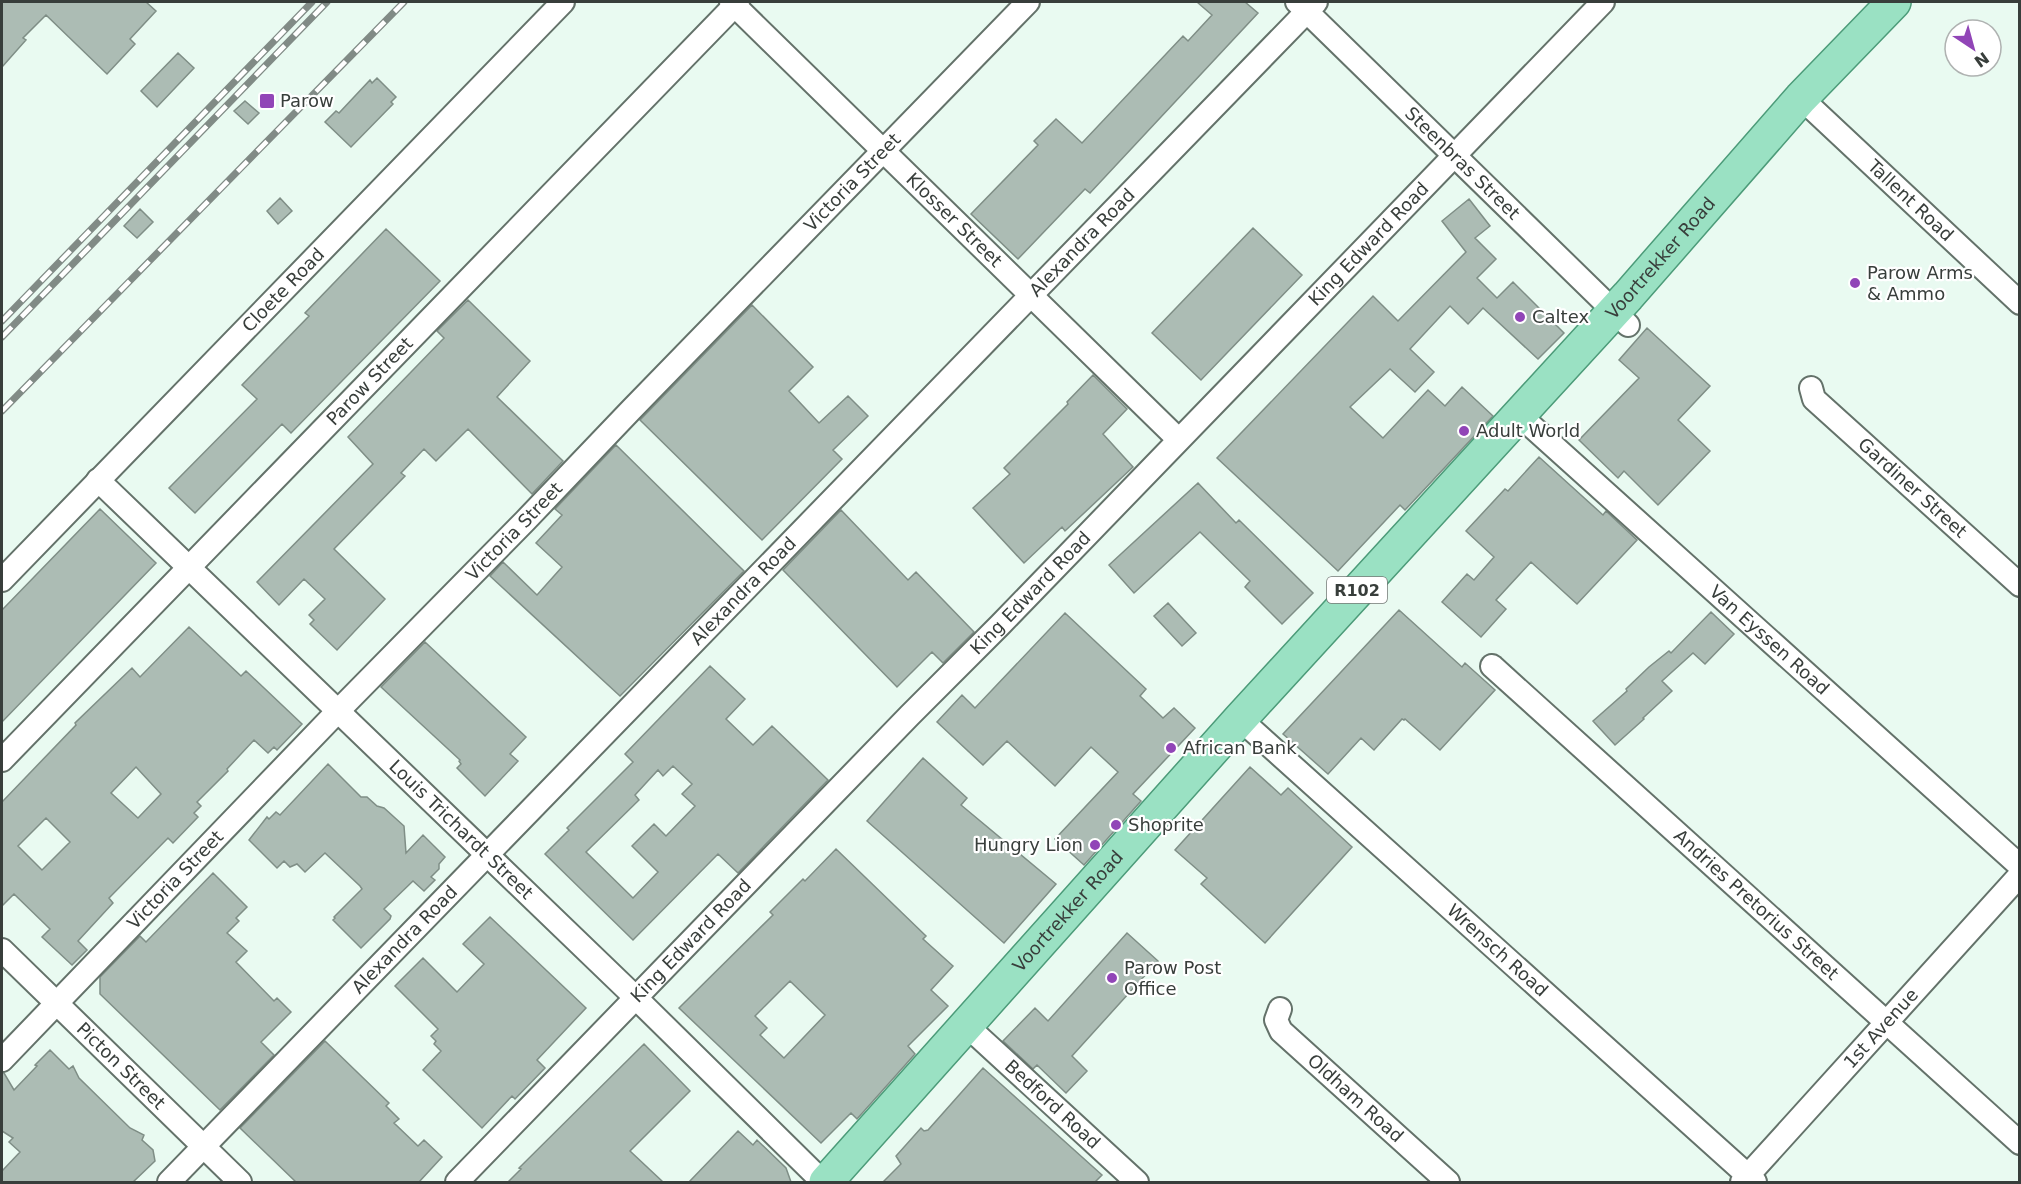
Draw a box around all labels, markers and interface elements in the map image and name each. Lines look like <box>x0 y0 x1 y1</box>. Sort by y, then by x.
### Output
north arrow <box>1943 18 2003 78</box>
text: N <box>1971 48 1993 71</box>
place label: Parow <box>280 90 334 111</box>
marker: Parow <box>258 92 276 110</box>
street label: Steenbras Street <box>1401 102 1524 224</box>
street label: Victoria Street <box>800 129 904 236</box>
street label: Tallent Road <box>1863 154 1958 245</box>
street label: Klosser Street <box>902 168 1007 271</box>
street label: King Edward Road <box>1304 178 1433 310</box>
street label: Alexandra Road <box>1025 184 1139 301</box>
street label: Voortrekker Road <box>1601 193 1719 323</box>
street label: Cloete Road <box>238 243 328 336</box>
place label: Parow Arms & Ammo <box>1867 262 1973 304</box>
marker: Parow Arms & Ammo <box>1848 276 1862 290</box>
place label: Caltex <box>1532 306 1589 327</box>
marker: Caltex <box>1513 310 1527 324</box>
street label: Parow Street <box>322 333 417 429</box>
place label: Adult World <box>1476 420 1580 441</box>
marker: Adult World <box>1457 424 1471 438</box>
street label: Gardiner Street <box>1854 433 1971 542</box>
street label: Victoria Street <box>461 478 566 585</box>
street label: King Edward Road <box>966 527 1095 659</box>
street label: Alexandra Road <box>686 533 800 649</box>
road number: R102 <box>1327 577 1387 603</box>
street label: Van Eyssen Road <box>1706 581 1834 699</box>
place label: African Bank <box>1183 737 1297 758</box>
marker: African Bank <box>1164 741 1178 755</box>
street label: Louis Trichardt Street <box>385 755 538 903</box>
place label: Shoprite <box>1128 814 1204 835</box>
marker: Shoprite <box>1109 818 1123 832</box>
street label: Andries Pretorius Street <box>1670 825 1843 984</box>
street label: Victoria Street <box>123 826 227 933</box>
place label: Hungry Lion <box>974 834 1083 855</box>
marker: Hungry Lion <box>1088 838 1102 852</box>
street label: Voortrekker Road <box>1008 846 1127 976</box>
street label: King Edward Road <box>626 875 755 1006</box>
street label: Alexandra Road <box>347 881 461 998</box>
street label: Wrensch Road <box>1443 899 1552 1001</box>
place label: Parow Post Office <box>1124 957 1221 999</box>
marker: Parow Post Office <box>1105 971 1119 985</box>
street label: 1st Avenue <box>1839 984 1922 1073</box>
street label: Picton Street <box>73 1018 170 1113</box>
street label: Oldham Road <box>1304 1049 1408 1146</box>
street label: Bedford Road <box>1001 1055 1105 1153</box>

